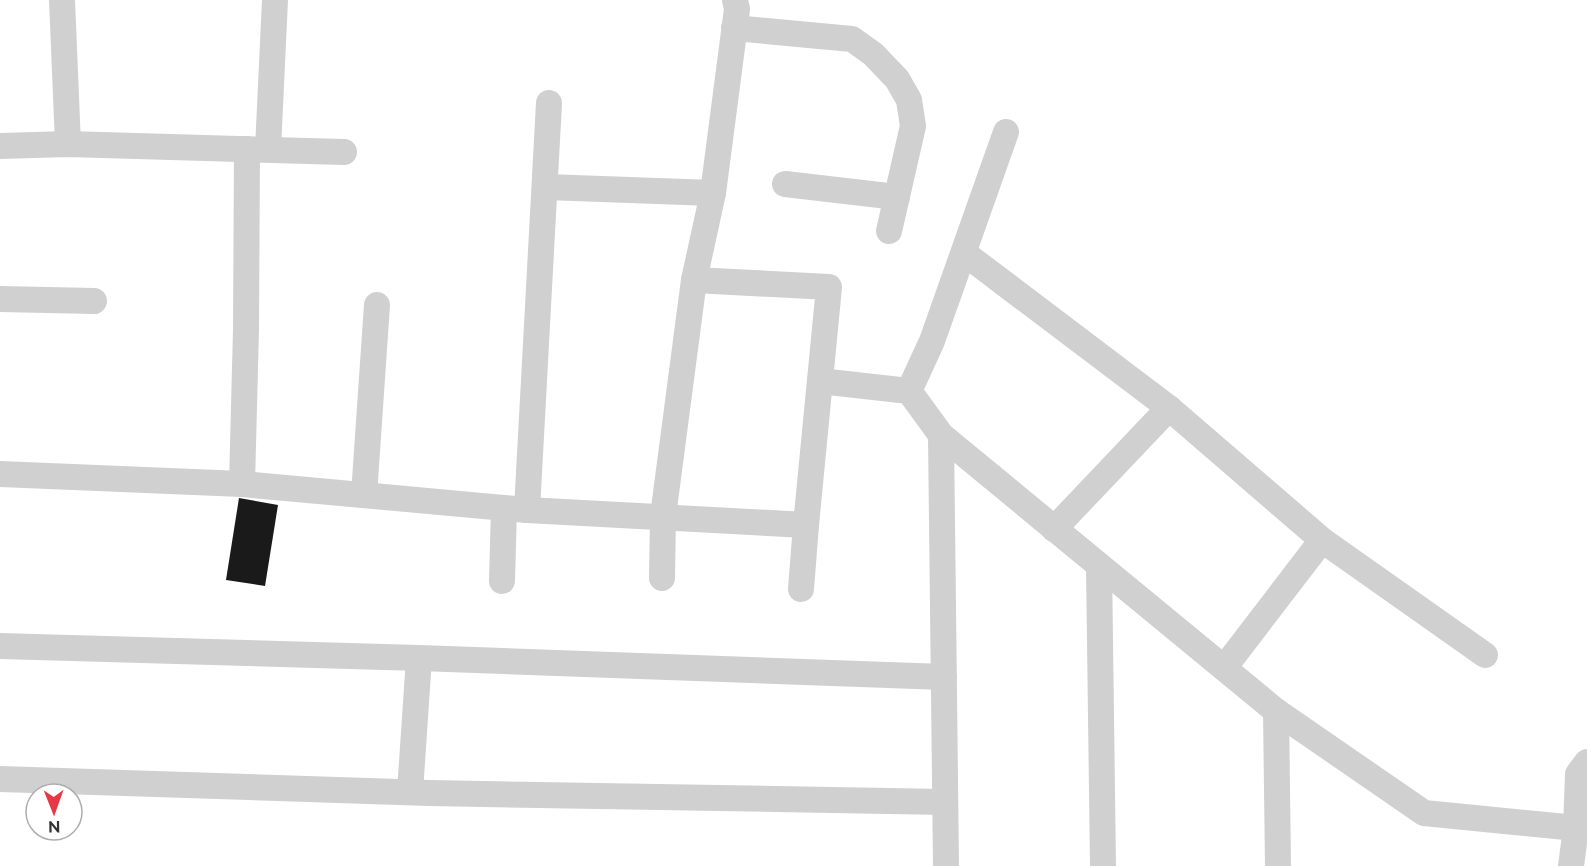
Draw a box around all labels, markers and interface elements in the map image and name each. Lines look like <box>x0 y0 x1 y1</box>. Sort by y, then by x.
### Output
north arrow <box>24 782 84 842</box>
text: N <box>48 817 61 836</box>

